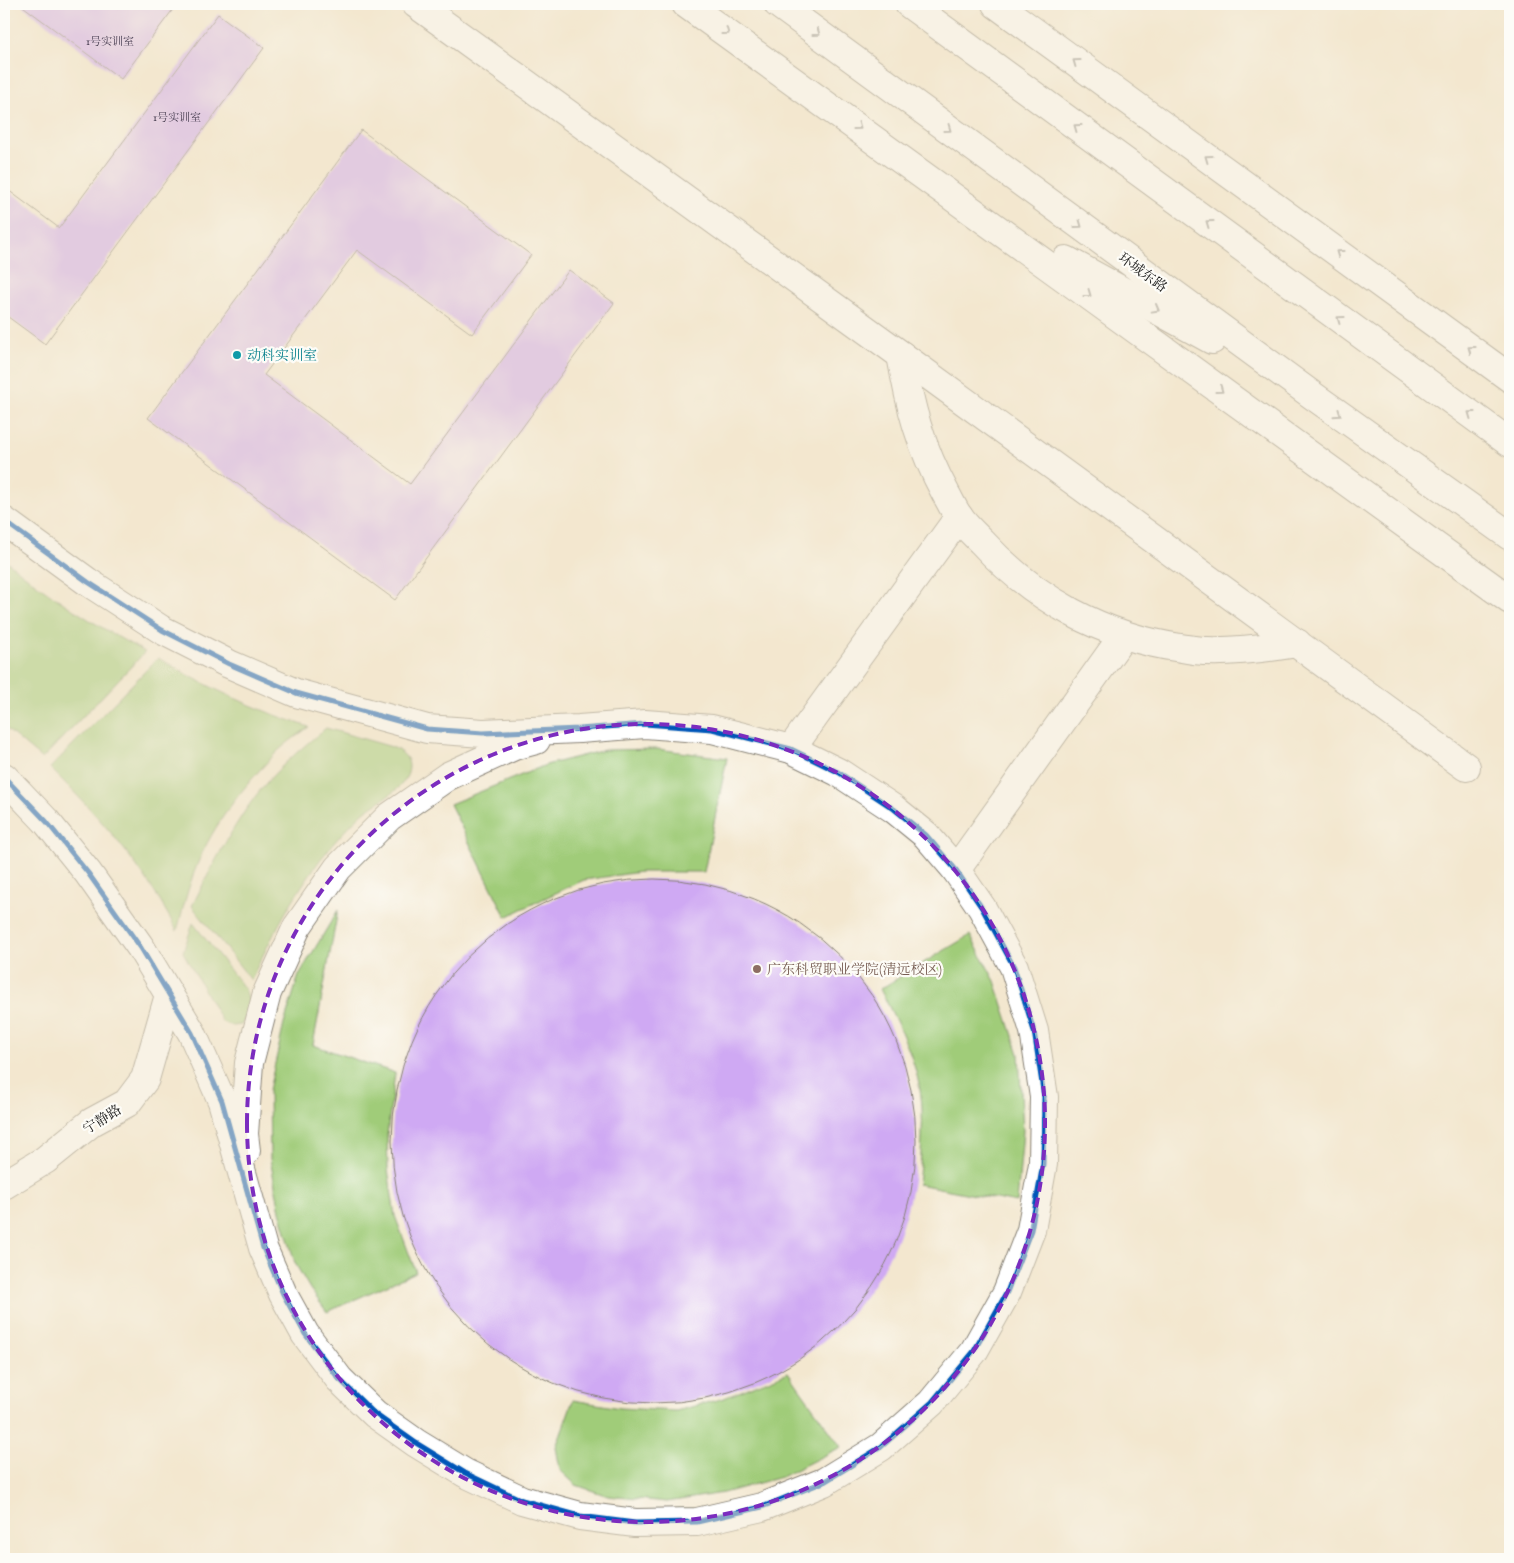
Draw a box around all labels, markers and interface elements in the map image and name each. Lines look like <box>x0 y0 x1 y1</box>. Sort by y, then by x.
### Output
one-way arrow <box>720 26 730 35</box>
one-way arrow <box>811 27 820 35</box>
house number: 1号实训室 <box>86 35 134 49</box>
one-way arrow <box>1073 59 1082 69</box>
house number: 1号实训室 <box>153 111 201 125</box>
one-way arrow <box>852 121 861 130</box>
one-way arrow <box>942 123 952 132</box>
one-way arrow <box>1073 124 1083 133</box>
one-way arrow <box>1204 155 1214 164</box>
one-way arrow <box>1073 219 1083 228</box>
one-way arrow <box>1205 219 1214 229</box>
street label: 环城东路 <box>1114 249 1170 297</box>
one-way arrow <box>1336 251 1345 259</box>
one-way arrow <box>1083 288 1092 297</box>
one-way arrow <box>1150 303 1159 313</box>
one-way arrow <box>1337 316 1346 324</box>
one-way arrow <box>1467 346 1477 355</box>
place label: 动科实训室 <box>247 347 317 365</box>
marker: 动科实训室 <box>231 349 243 361</box>
one-way arrow <box>1214 384 1223 392</box>
one-way arrow <box>1332 408 1342 417</box>
one-way arrow <box>1468 412 1477 420</box>
place label: 广东科贸职业学院(清远校区) <box>767 961 942 979</box>
marker: 广东科贸职业学院(清远校区) <box>751 963 763 975</box>
street label: 宁静路 <box>80 1101 125 1139</box>

